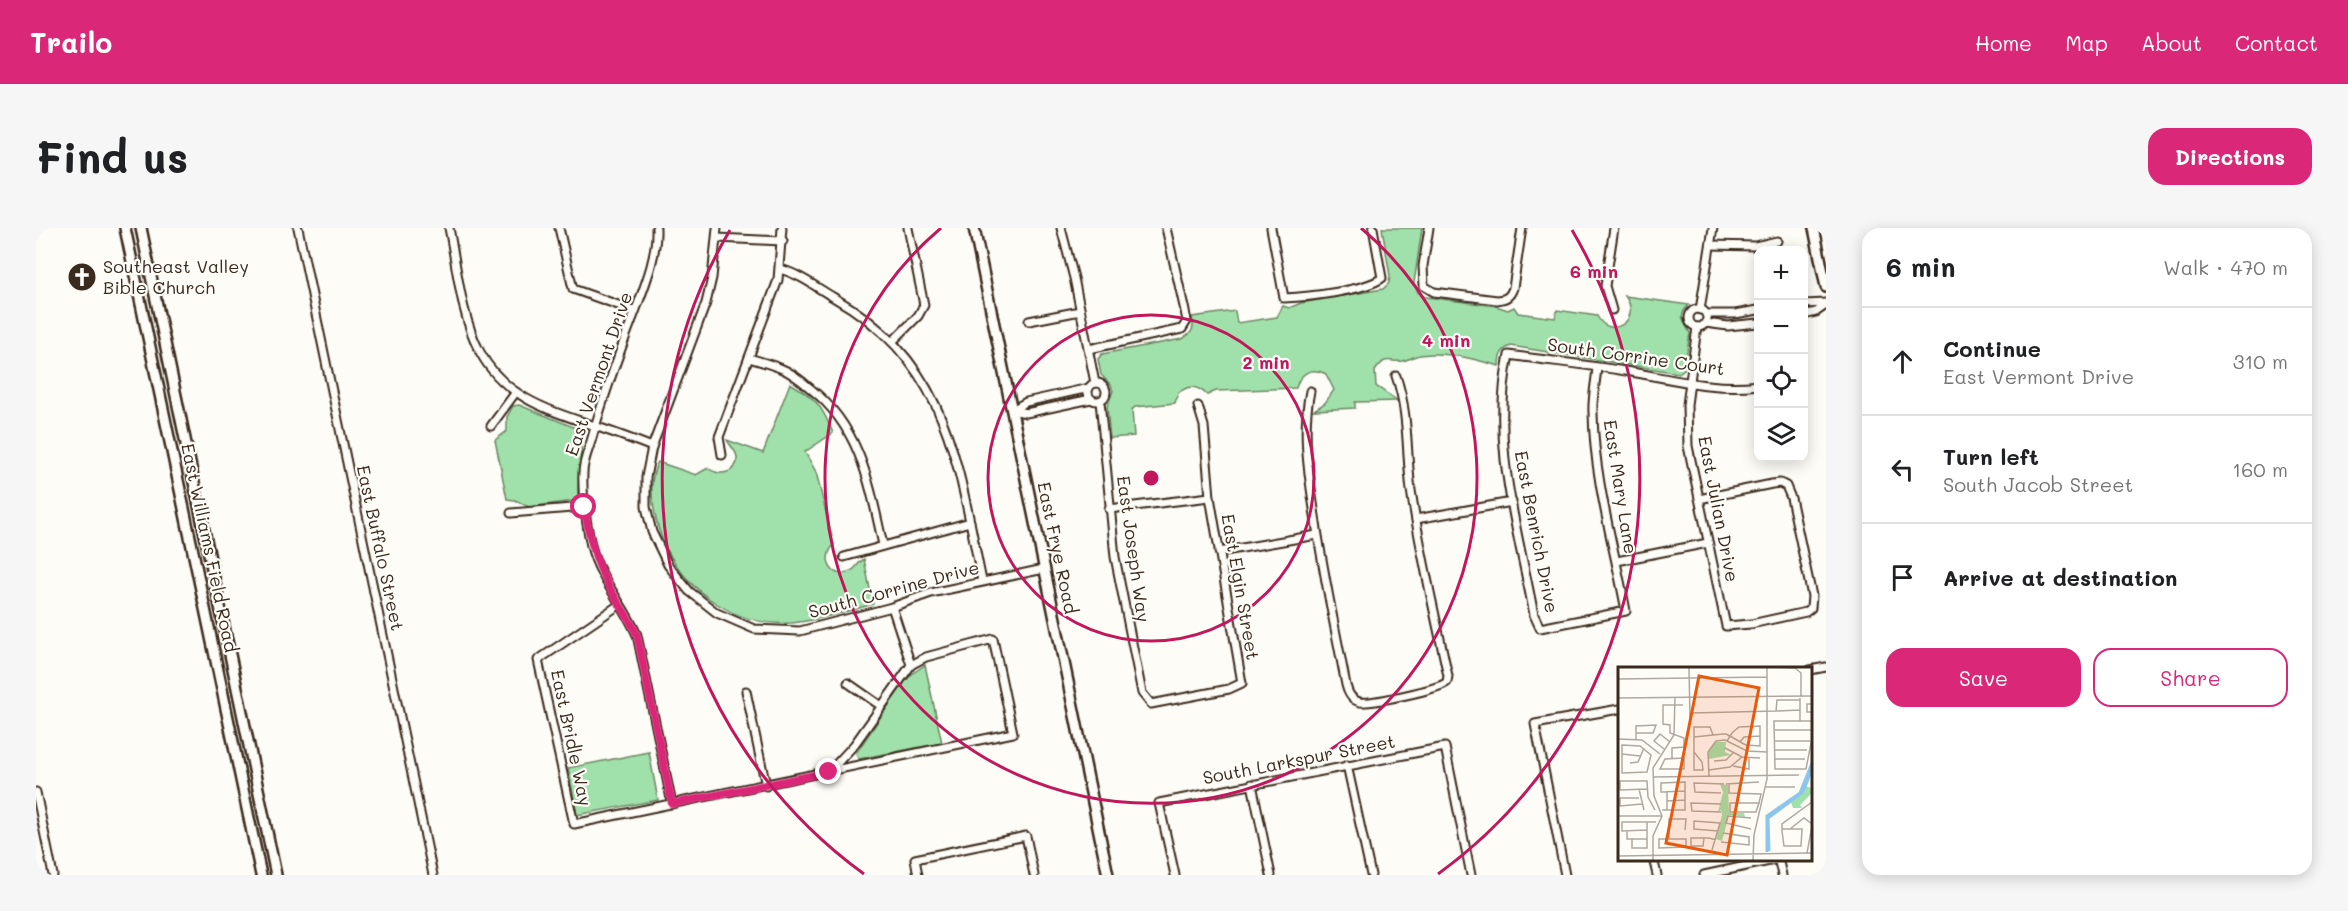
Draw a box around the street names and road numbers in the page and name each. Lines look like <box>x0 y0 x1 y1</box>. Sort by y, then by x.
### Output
street label: East Vermont Drive <box>559 288 637 459</box>
street label: South Corrine Court <box>1546 332 1726 380</box>
street label: East Mary Lane <box>1599 418 1643 556</box>
street label: East Julian Drive <box>1693 434 1745 584</box>
street label: East Williams Field Road <box>176 441 244 655</box>
street label: East Benrich Drive <box>1509 449 1564 615</box>
street label: East Buffalo Street <box>352 463 410 633</box>
street label: East Joseph Way <box>1112 474 1156 624</box>
street label: East Frye Road <box>1032 480 1084 616</box>
street label: East Elgin Street <box>1216 512 1266 662</box>
street label: South Corrine Drive <box>806 555 982 623</box>
street label: East Bridle Way <box>546 667 598 808</box>
street label: South Larkspur Street <box>1201 729 1397 789</box>

